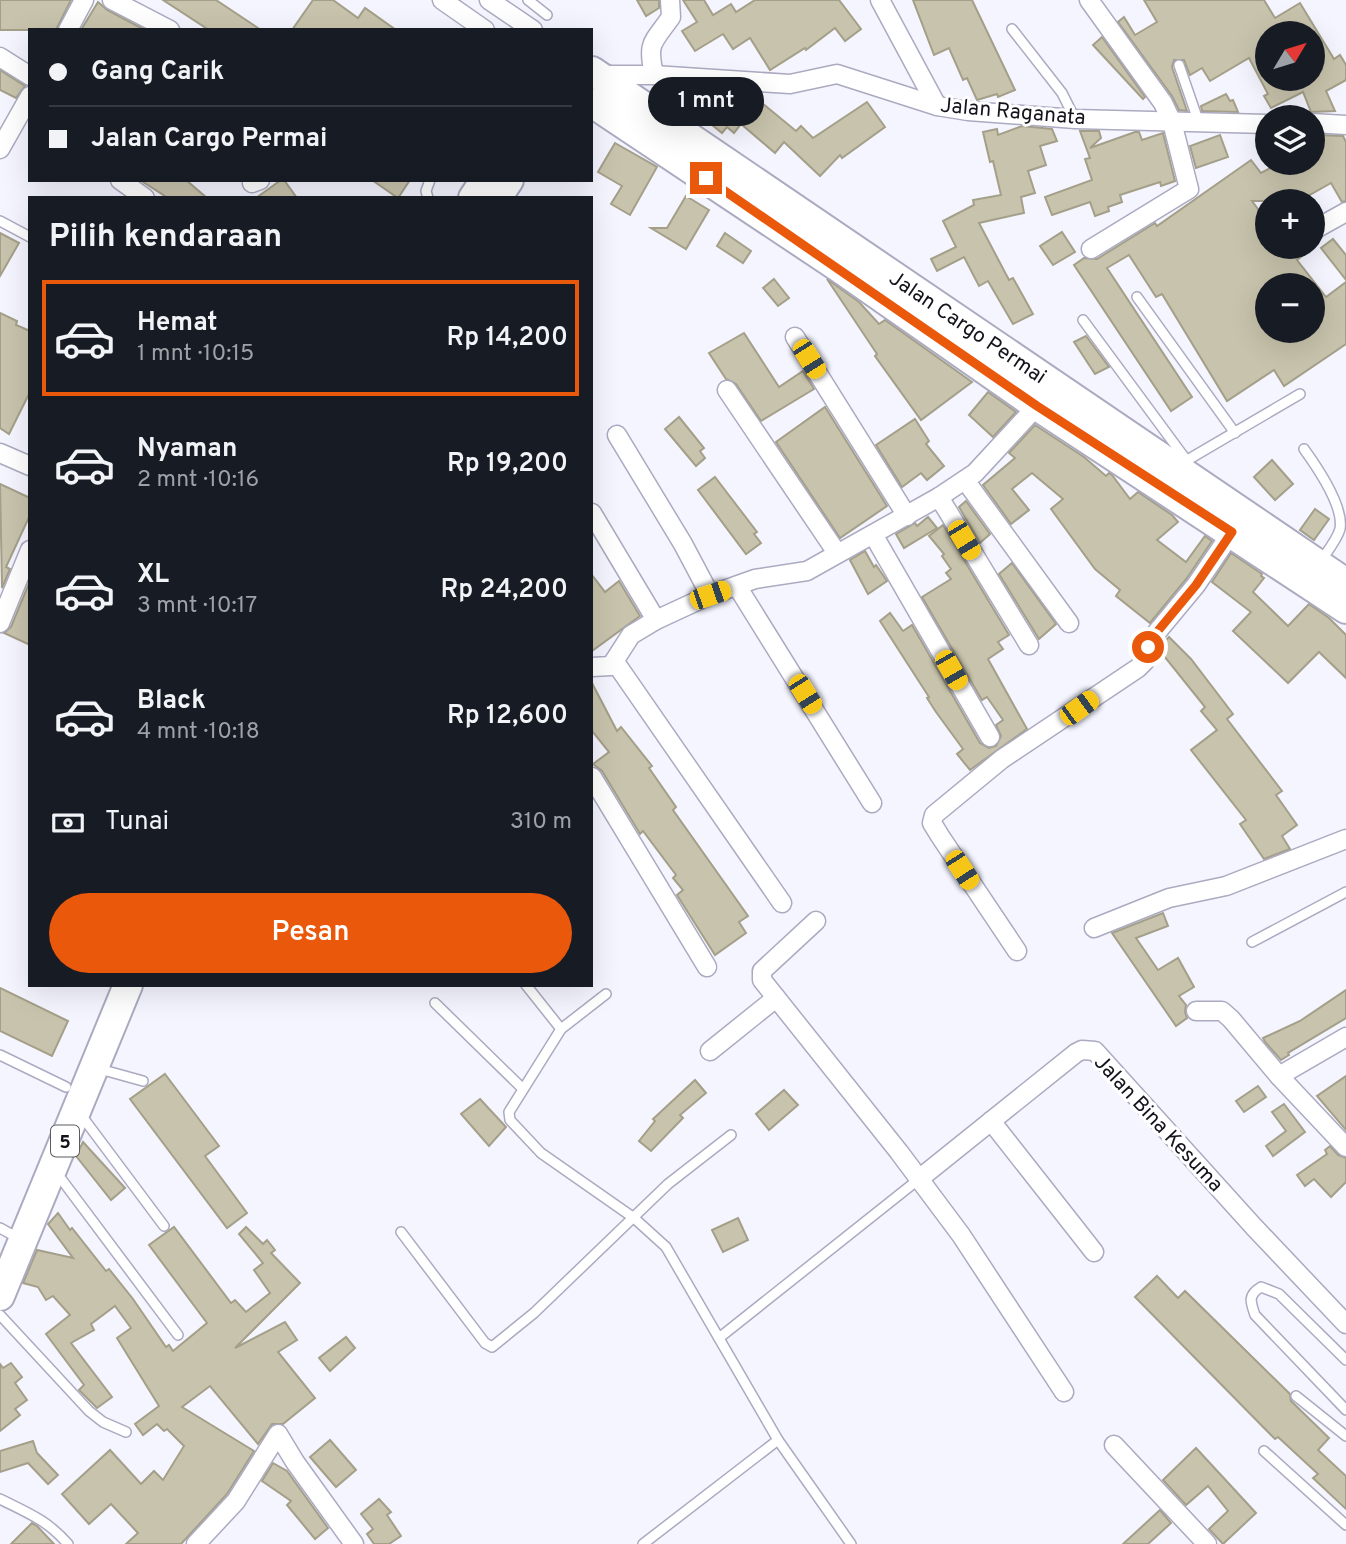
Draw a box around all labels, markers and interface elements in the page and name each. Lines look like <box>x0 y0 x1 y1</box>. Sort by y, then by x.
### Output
north arrow <box>1255 21 1325 91</box>
map controls <box>1255 21 1325 343</box>
text: Gang Carik <box>91 56 224 89</box>
callout: 1 mnt <box>648 76 764 125</box>
text: 1 mnt <box>678 87 734 116</box>
street label: Jalan Raganata <box>939 93 1087 132</box>
button: layers <box>1255 105 1325 175</box>
text: Jalan Cargo Permai <box>91 123 327 156</box>
route end <box>690 162 722 194</box>
button: + <box>1255 189 1325 259</box>
text: Pilih kendaraan <box>49 218 282 258</box>
street label: Jalan Cargo Permai <box>883 266 1051 391</box>
button: − <box>1255 273 1325 343</box>
icon: car <box>53 307 116 370</box>
text: Hemat <box>137 307 217 340</box>
text: Rp 14,200 <box>446 322 568 355</box>
car <box>789 336 830 382</box>
text: 1 mnt · 10:15 <box>137 340 254 369</box>
icon: car <box>53 433 116 496</box>
text: Nyaman <box>137 433 237 466</box>
text: Rp 19,200 <box>447 448 568 481</box>
text: 2 mnt · 10:16 <box>137 466 259 495</box>
car <box>945 517 984 563</box>
icon: car <box>53 559 116 622</box>
text: XL <box>137 559 169 592</box>
text: Rp 24,200 <box>441 574 568 607</box>
car <box>687 578 734 612</box>
text: 3 mnt · 10:17 <box>137 592 257 621</box>
route start <box>1132 631 1164 663</box>
car <box>932 647 971 693</box>
car <box>785 671 826 717</box>
icon: car <box>53 685 116 748</box>
text: Black <box>137 685 206 718</box>
car <box>1056 687 1103 729</box>
text: Rp 12,600 <box>447 700 568 733</box>
text: 4 mnt · 10:18 <box>137 718 260 747</box>
icon: cash <box>49 804 87 842</box>
text: Tunai <box>105 806 169 839</box>
text: 310 m <box>510 808 572 837</box>
car <box>942 847 983 893</box>
button: Pesan <box>49 893 572 973</box>
street label: Jalan Bina Kesuma <box>1087 1050 1229 1198</box>
road number: 5 <box>51 1126 79 1156</box>

